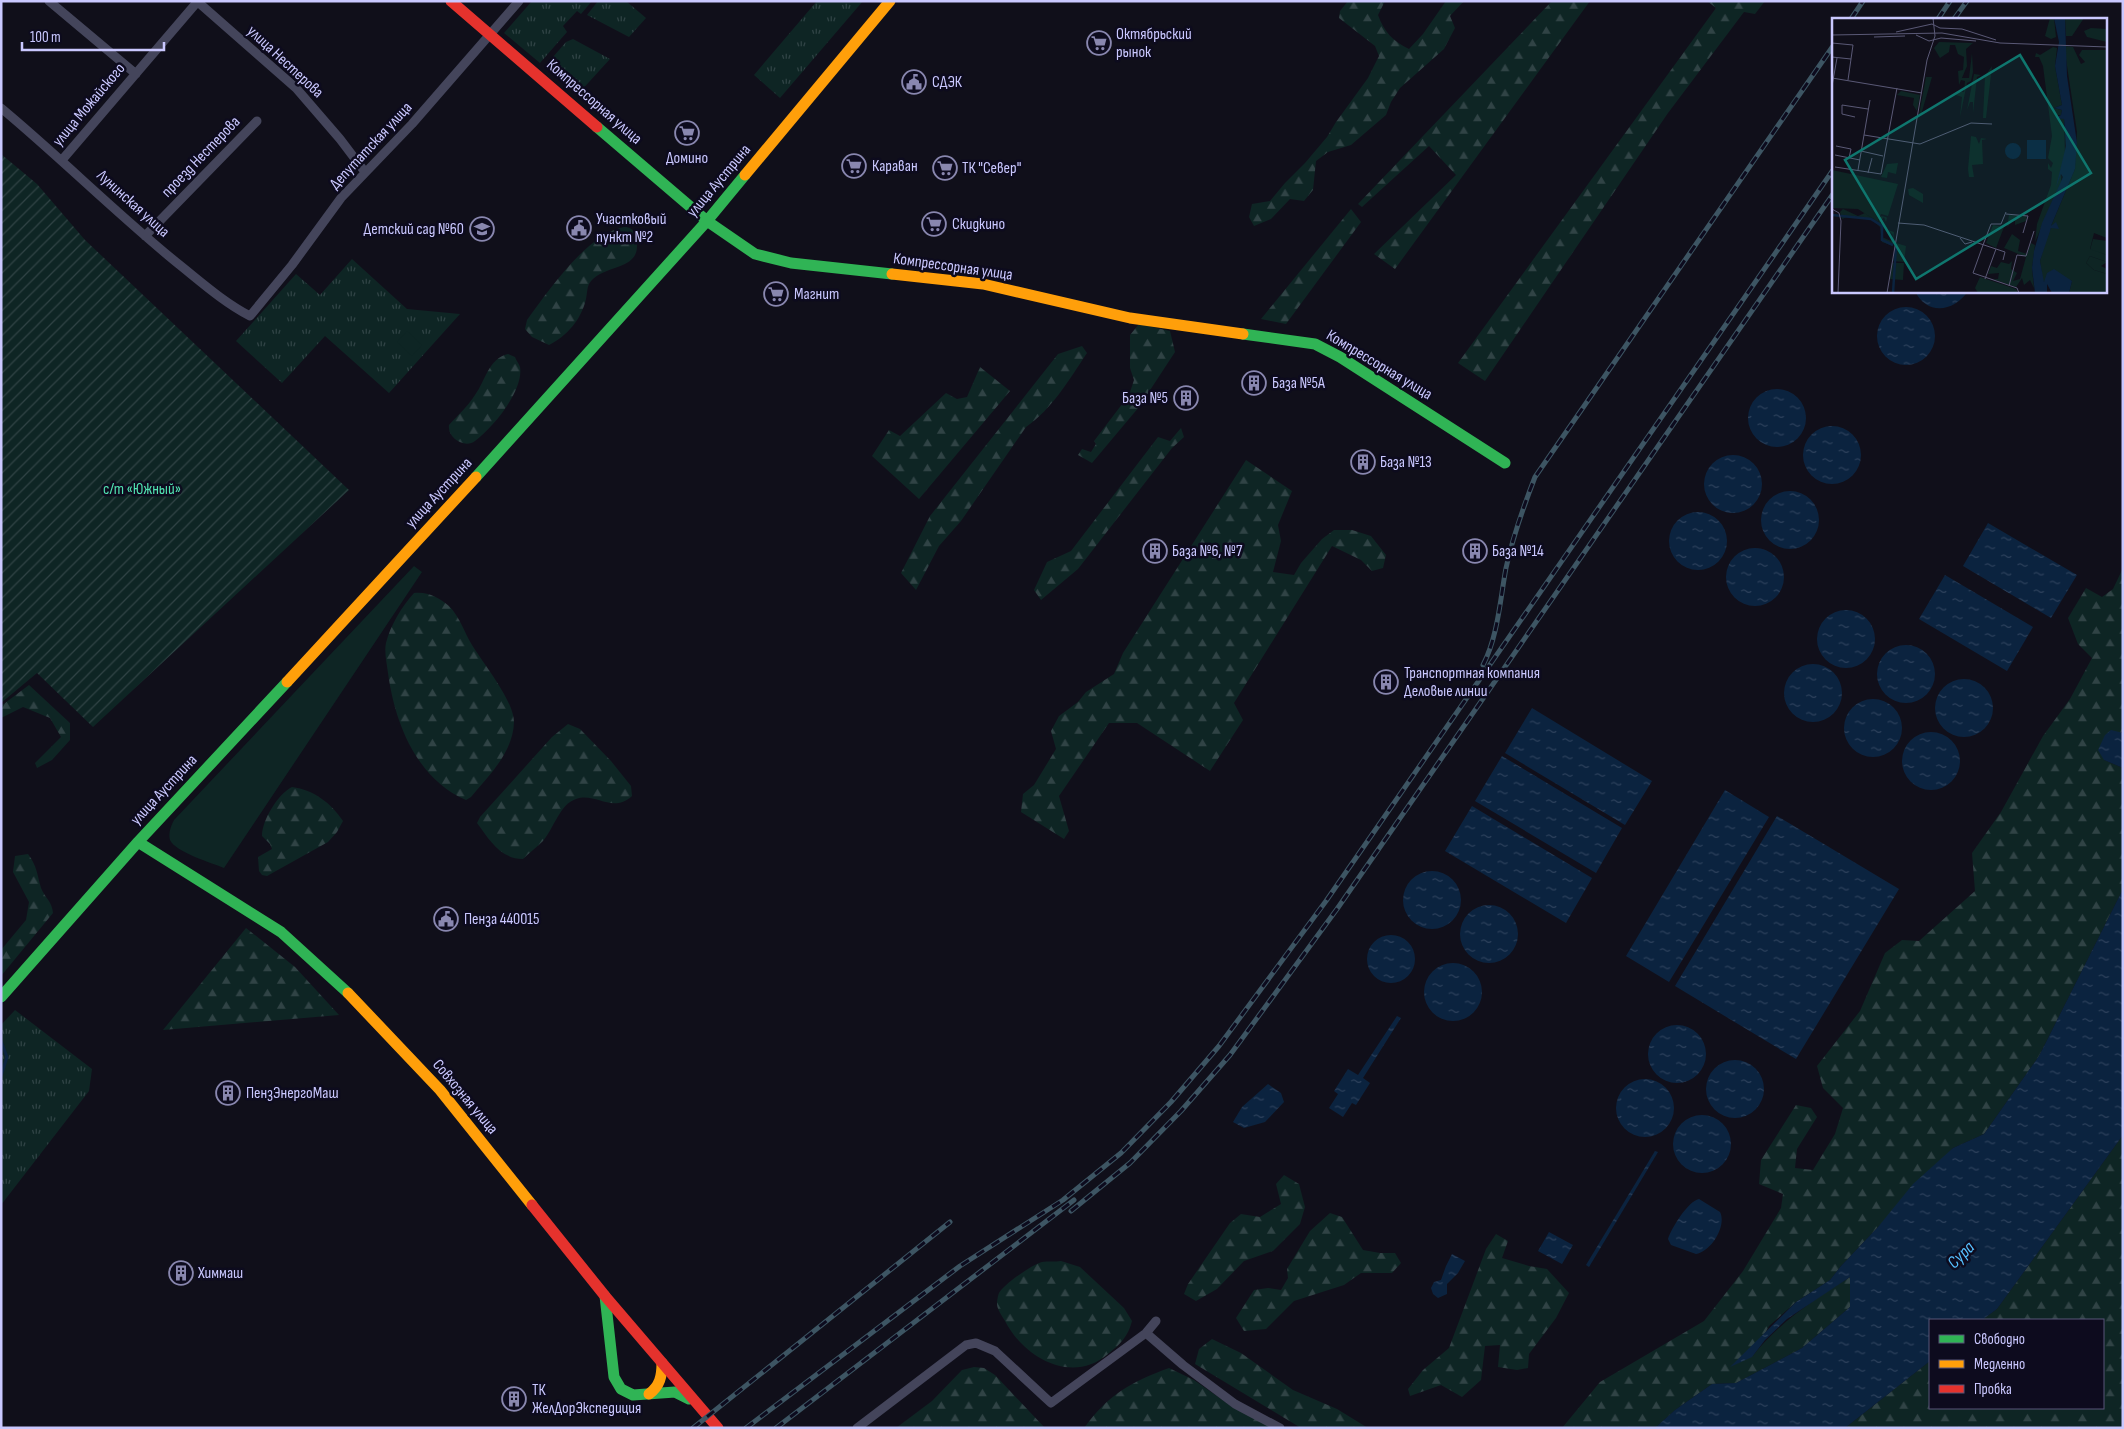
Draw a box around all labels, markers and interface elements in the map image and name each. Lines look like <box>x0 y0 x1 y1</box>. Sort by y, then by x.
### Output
inset map <box>1832 18 2106 292</box>
scale bar <box>22 20 165 52</box>
street label: улица Нестерова <box>243 22 327 102</box>
place label: Октябрьский рынок <box>1116 25 1192 62</box>
text: 100 m <box>30 28 61 47</box>
supermarket icon: Октябрьский рынок <box>1086 30 1112 56</box>
street label: Компрессорная улица <box>542 55 646 149</box>
street label: улица Можайского <box>49 60 129 150</box>
public building icon: СДЭК <box>901 69 927 95</box>
place label: СДЭК <box>932 73 963 92</box>
street label: Депутатская улица <box>326 98 416 194</box>
street label: проезд Нестерова <box>158 113 244 201</box>
supermarket icon: Домино <box>674 120 700 146</box>
street label: улица Аустрина <box>683 141 755 221</box>
place label: Домино <box>666 149 708 168</box>
supermarket icon: Караван <box>841 153 867 179</box>
supermarket icon: ТК "Север" <box>932 155 958 181</box>
place label: Караван <box>872 157 918 176</box>
place label: ТК "Север" <box>962 159 1021 178</box>
street label: Лунинская улица <box>92 166 173 242</box>
place label: Участковый пункт №2 <box>596 210 666 247</box>
supermarket icon: Скидкино <box>921 211 947 237</box>
public building icon: Участковый пункт №2 <box>566 215 592 241</box>
place label: Скидкино <box>952 215 1005 234</box>
school or university icon: Детский сад №60 <box>469 216 495 242</box>
place label: Детский сад №60 <box>364 220 464 239</box>
street label: Компрессорная улица <box>892 249 1014 285</box>
supermarket icon: Магнит <box>763 281 789 307</box>
place label: Магнит <box>794 285 839 304</box>
street label: Компрессорная улица <box>1323 326 1435 404</box>
building icon: База №5А <box>1241 370 1267 396</box>
place label: База №5А <box>1272 374 1325 393</box>
building icon: База №5 <box>1173 385 1199 411</box>
place label: База №5 <box>1122 389 1168 408</box>
building icon: База №13 <box>1350 449 1376 475</box>
place label: База №13 <box>1380 453 1432 472</box>
street label: улица Аустрина <box>402 454 476 532</box>
park label: с/т «Южный» <box>103 480 181 499</box>
building icon: База №6, №7 <box>1142 538 1168 564</box>
building icon: База №14 <box>1462 538 1488 564</box>
place label: База №6, №7 <box>1172 542 1243 561</box>
place label: База №14 <box>1492 542 1544 561</box>
place label: Транспортная компания Деловые линии <box>1404 664 1540 701</box>
building icon: Транспортная компания Деловые линии <box>1373 669 1399 695</box>
street label: улица Аустрина <box>127 751 201 829</box>
public building icon: Пенза 440015 <box>433 906 459 932</box>
place label: Пенза 440015 <box>464 910 539 929</box>
street label: Совхозная улица <box>428 1056 502 1138</box>
building icon: ПензЭнергоМаш <box>215 1080 241 1106</box>
place label: ПензЭнергоМаш <box>246 1084 339 1103</box>
water label: Сура <box>1943 1236 1980 1273</box>
building icon: Химмаш <box>168 1260 194 1286</box>
place label: Химмаш <box>197 1264 243 1283</box>
legend <box>1929 1319 2104 1409</box>
text: Свободно <box>1974 1330 2025 1349</box>
text: Медленно <box>1974 1355 2025 1374</box>
text: Пробка <box>1974 1380 2012 1399</box>
place label: ТК ЖелДорЭкспедиция <box>532 1381 641 1418</box>
building icon: ТК ЖелДорЭкспедиция <box>501 1386 527 1412</box>

